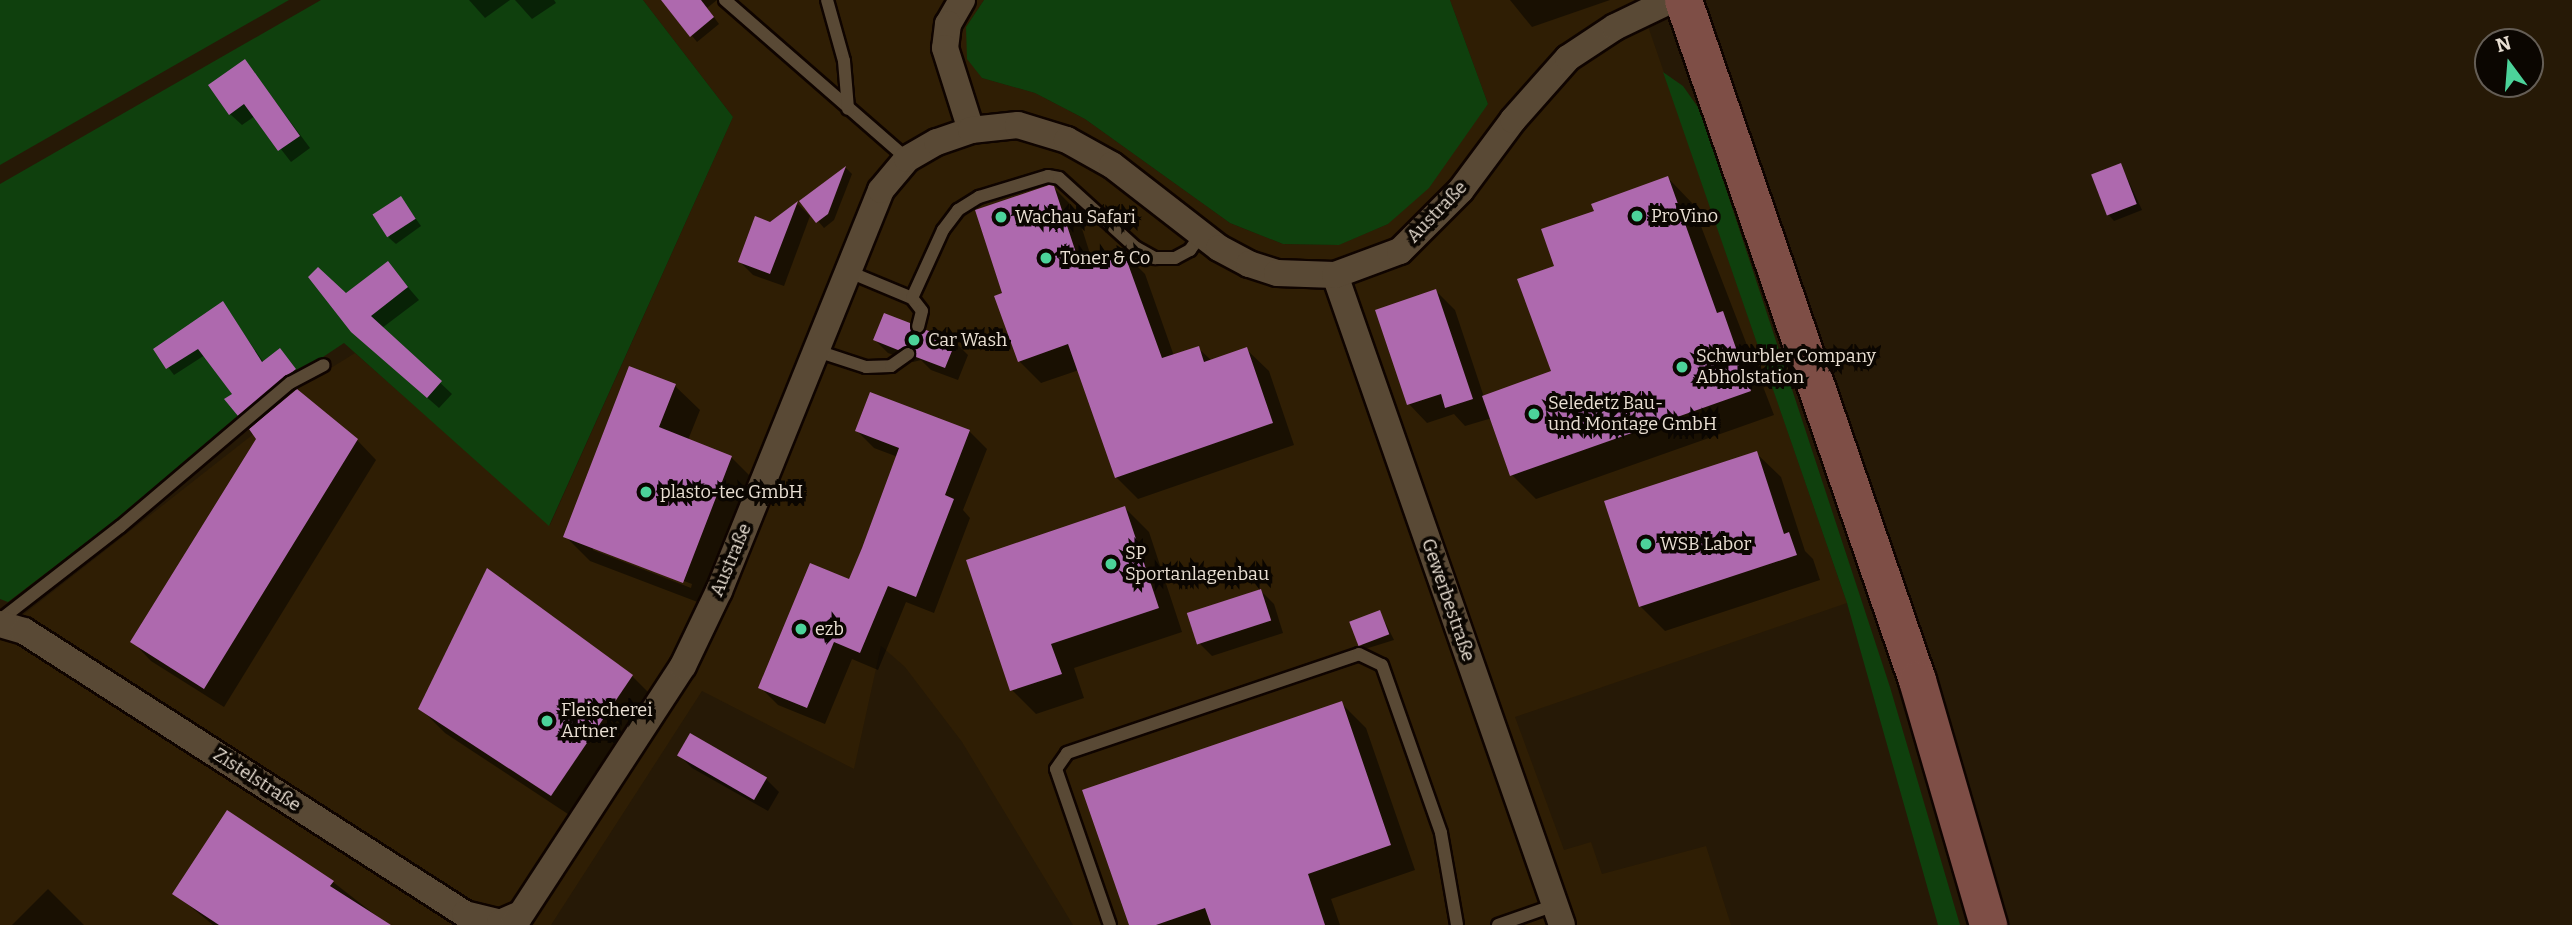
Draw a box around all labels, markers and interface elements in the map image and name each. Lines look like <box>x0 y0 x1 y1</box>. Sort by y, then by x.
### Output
north arrow <box>2474 28 2544 98</box>
text: N <box>2493 31 2514 57</box>
street label: Austraße <box>1402 177 1472 247</box>
place label: ProVino <box>1651 205 1718 227</box>
place label: Wachau Safari <box>1015 206 1136 228</box>
marker: ProVino <box>1629 208 1645 224</box>
marker: Wachau Safari <box>993 209 1009 225</box>
place label: Toner & Co <box>1060 247 1150 269</box>
marker: Toner & Co <box>1038 250 1054 266</box>
place label: Car Wash <box>928 329 1007 351</box>
marker: Car Wash <box>906 332 922 348</box>
place label: Schwurbler Company Abholstation <box>1696 346 1876 388</box>
marker: Schwurbler Company Abholstation <box>1674 359 1690 375</box>
place label: Seledetz Bau- und Montage GmbH <box>1548 393 1717 436</box>
marker: Seledetz Bau- und Montage GmbH <box>1526 406 1542 422</box>
place label: plasto-tec GmbH <box>660 481 803 503</box>
marker: plasto-tec GmbH <box>638 484 654 500</box>
street label: Austraße <box>706 520 756 600</box>
place label: WSB Labor <box>1660 533 1752 555</box>
street label: Gewerbestraße <box>1417 536 1479 664</box>
marker: WSB Labor <box>1638 536 1654 552</box>
place label: SP Sportanlagenbau <box>1125 543 1269 586</box>
marker: SP Sportanlagenbau <box>1103 556 1119 572</box>
place label: ezb <box>815 618 844 640</box>
marker: ezb <box>793 621 809 637</box>
place label: Fleischerei Artner <box>561 700 653 742</box>
marker: Fleischerei Artner <box>539 713 555 729</box>
street label: Zistelstraße <box>209 744 305 816</box>

